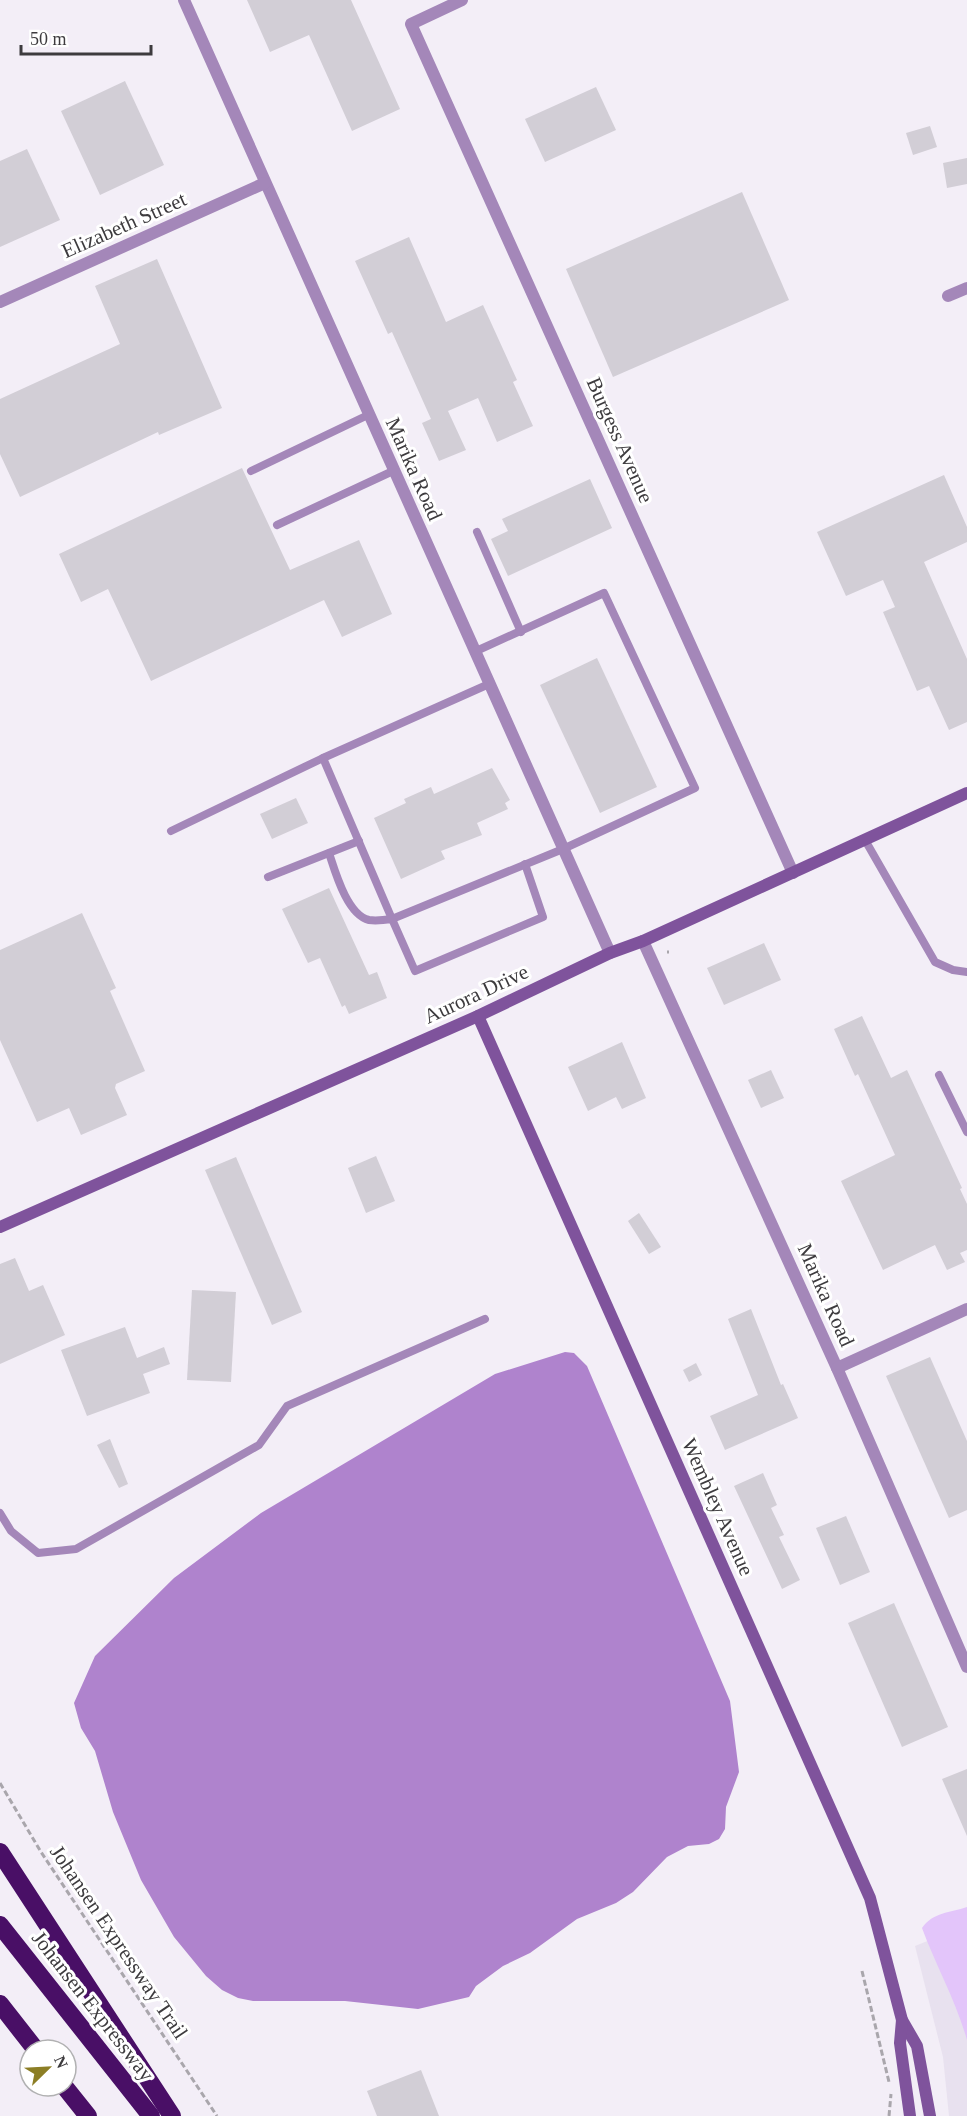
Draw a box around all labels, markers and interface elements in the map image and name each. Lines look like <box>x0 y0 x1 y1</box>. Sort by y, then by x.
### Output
scale bar <box>21 18 152 56</box>
text: 50 m <box>30 29 67 49</box>
street label: Elizabeth Street <box>58 187 190 263</box>
street label: Burgess Avenue <box>582 373 658 507</box>
street label: Marika Road <box>381 414 448 525</box>
street label: Aurora Drive <box>420 959 532 1029</box>
street label: Marika Road <box>793 1240 860 1351</box>
street label: Wembley Avenue <box>677 1435 759 1579</box>
street label: Johansen Expressway Trail <box>45 1840 193 2044</box>
street label: Johansen Expressway <box>27 1926 159 2086</box>
north arrow <box>18 2038 78 2098</box>
text: N <box>51 2053 72 2071</box>

